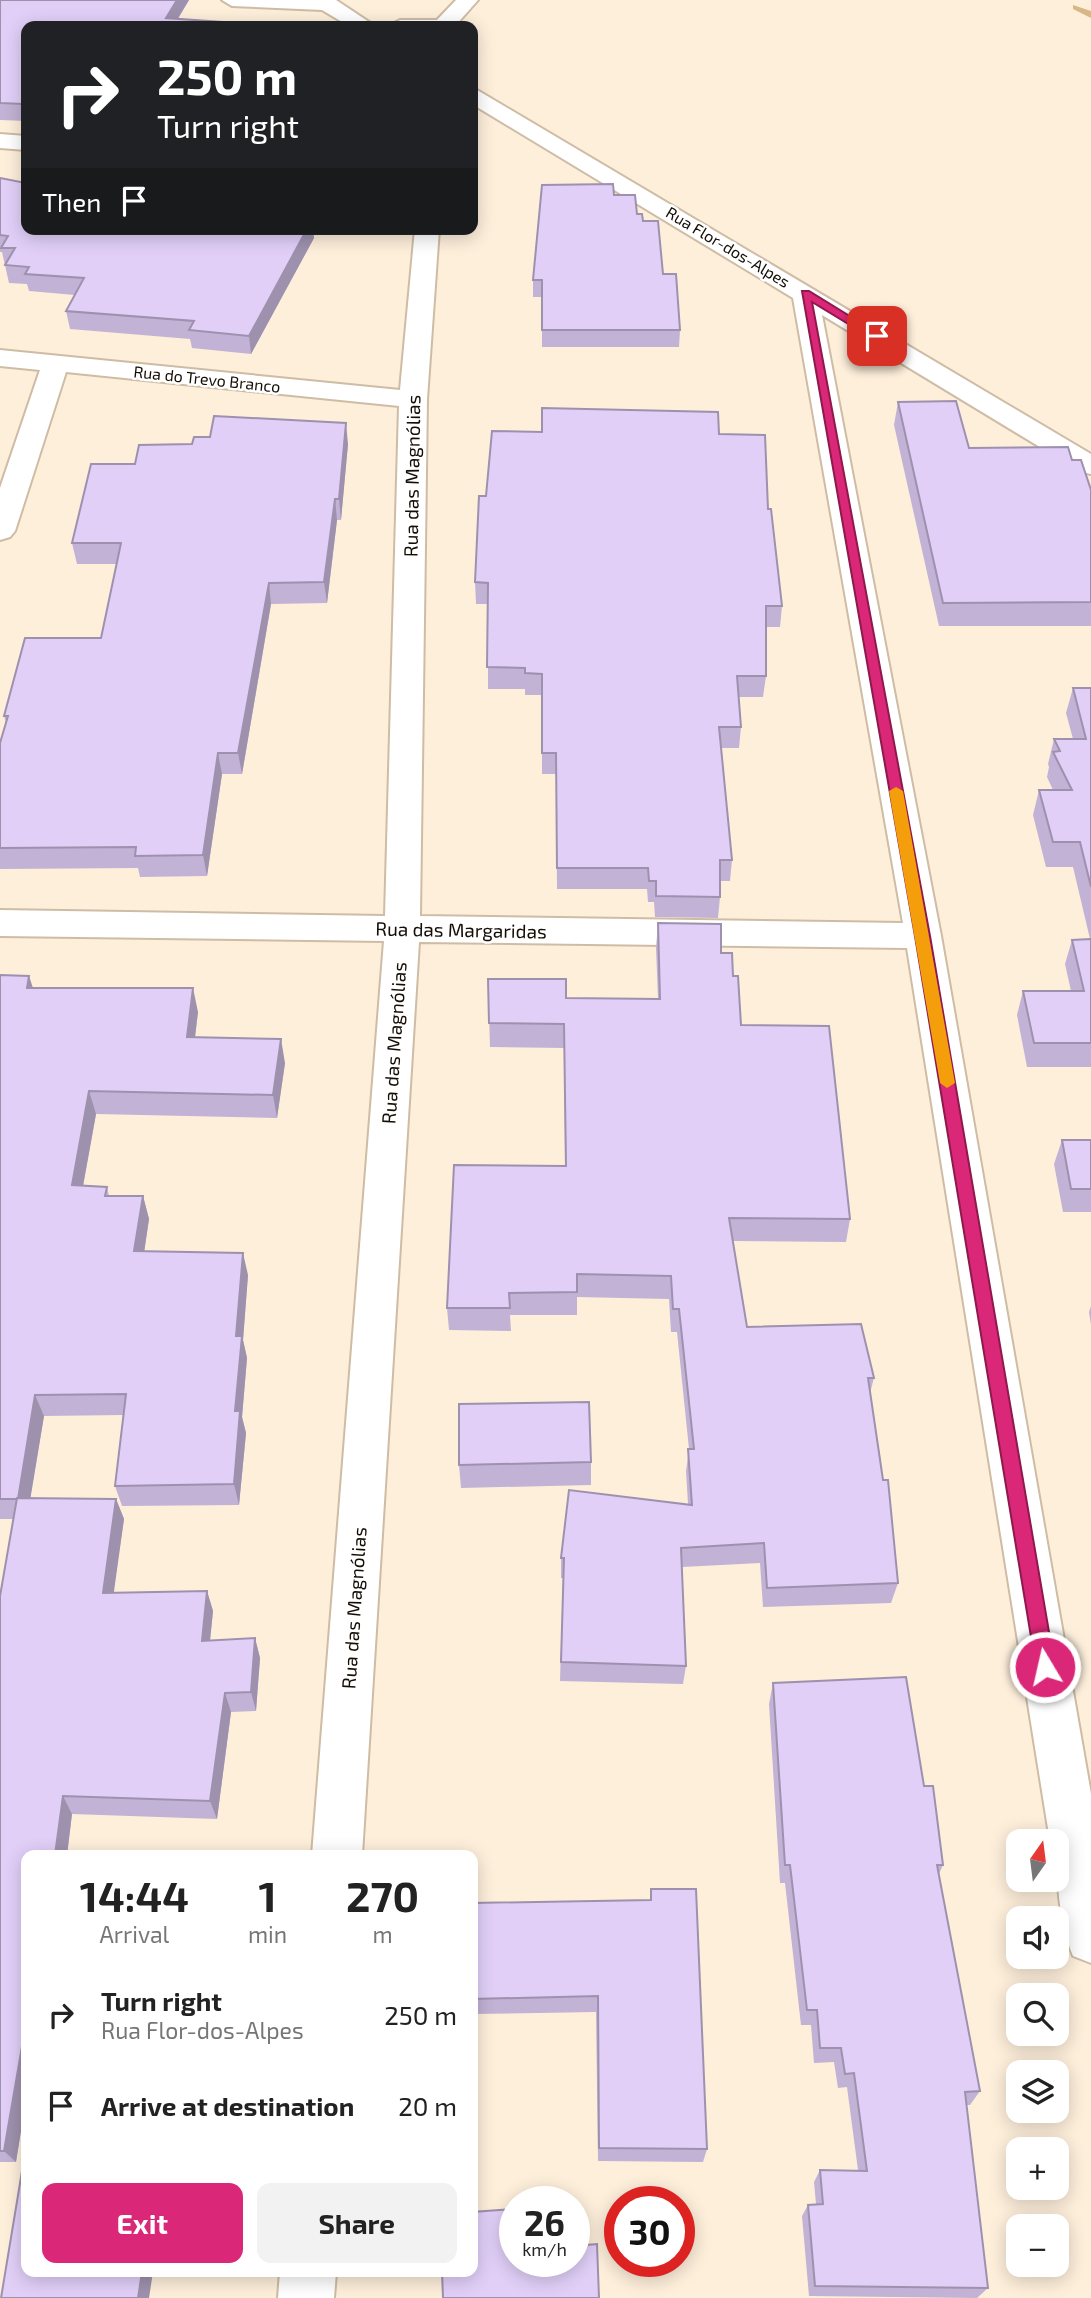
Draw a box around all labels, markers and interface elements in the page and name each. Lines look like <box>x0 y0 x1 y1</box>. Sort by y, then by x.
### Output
text: 250 m <box>157 46 297 105</box>
icon: right <box>42 49 133 140</box>
text: Turn right <box>157 106 299 144</box>
icon: arrive <box>115 182 153 220</box>
text: Then <box>42 186 101 217</box>
street label: Rua Flor-dos-Alpes <box>663 202 794 291</box>
pin <box>847 306 907 366</box>
icon: arrive <box>858 317 896 355</box>
street label: Rua do Trevo Branco <box>133 361 281 396</box>
street label: Rua das Magnólias <box>399 395 424 557</box>
street label: Rua das Margaridas <box>375 917 547 942</box>
street label: Rua das Magnólias <box>376 961 411 1125</box>
street label: Rua das Magnólias <box>336 1526 371 1690</box>
position arrow <box>1008 1630 1082 1704</box>
north arrow <box>1006 1829 1069 1892</box>
map controls <box>1006 1829 1069 2277</box>
text: 14:44 <box>80 1870 189 1920</box>
text: 1 <box>258 1870 277 1920</box>
text: 270 <box>346 1870 419 1920</box>
button: sound <box>1006 1906 1069 1969</box>
text: Arrival <box>99 1920 169 1948</box>
text: min <box>248 1920 287 1948</box>
text: m <box>372 1920 393 1948</box>
button: search <box>1006 1983 1069 2046</box>
text: Turn right <box>101 1985 222 2016</box>
icon: right <box>42 1996 80 2034</box>
text: 250 m <box>384 1999 457 2030</box>
text: Rua Flor-dos-Alpes <box>101 2016 304 2044</box>
button: layers <box>1006 2060 1069 2123</box>
icon: arrive <box>42 2087 80 2125</box>
text: Arrive at destination <box>101 2090 354 2121</box>
text: 20 m <box>398 2090 457 2121</box>
button: + <box>1006 2137 1069 2200</box>
button: Exit <box>42 2183 243 2263</box>
button: Share <box>257 2183 457 2263</box>
speed limit sign: 30 <box>604 2186 695 2277</box>
text: 26 <box>524 2201 565 2243</box>
button: − <box>1006 2214 1069 2277</box>
text: km/h <box>522 2238 567 2260</box>

